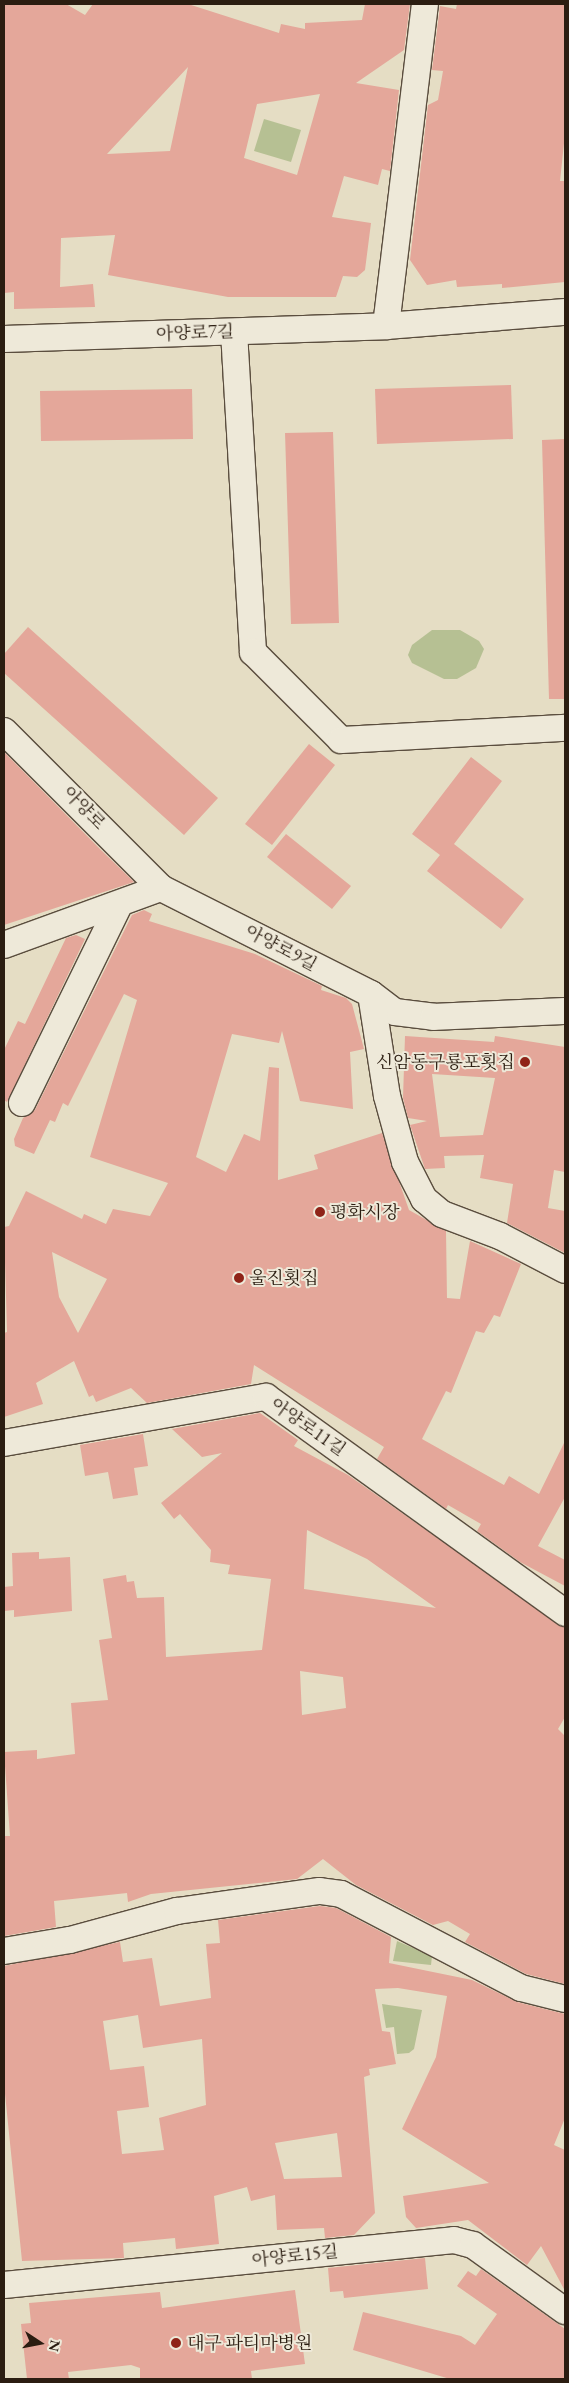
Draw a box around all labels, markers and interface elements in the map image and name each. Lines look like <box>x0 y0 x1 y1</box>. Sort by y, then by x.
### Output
street label: 아양로7길 <box>156 321 234 345</box>
street label: 아양로 <box>58 782 110 834</box>
street label: 아양로9길 <box>241 920 321 976</box>
place label: 신암동구룡포횟집 <box>376 1051 515 1073</box>
marker: 신암동구룡포횟집 <box>519 1056 531 1068</box>
place label: 평화시장 <box>330 1201 400 1223</box>
marker: 평화시장 <box>314 1206 326 1218</box>
place label: 울진횟집 <box>249 1267 319 1289</box>
marker: 울진횟집 <box>233 1272 245 1284</box>
street label: 아양로11길 <box>266 1393 350 1461</box>
street label: 아양로15길 <box>251 2241 339 2271</box>
north arrow <box>15 2318 65 2368</box>
place label: 대구 파티마병원 <box>187 2332 312 2354</box>
marker: 대구 파티마병원 <box>169 2336 183 2350</box>
text: N <box>45 2339 65 2353</box>

